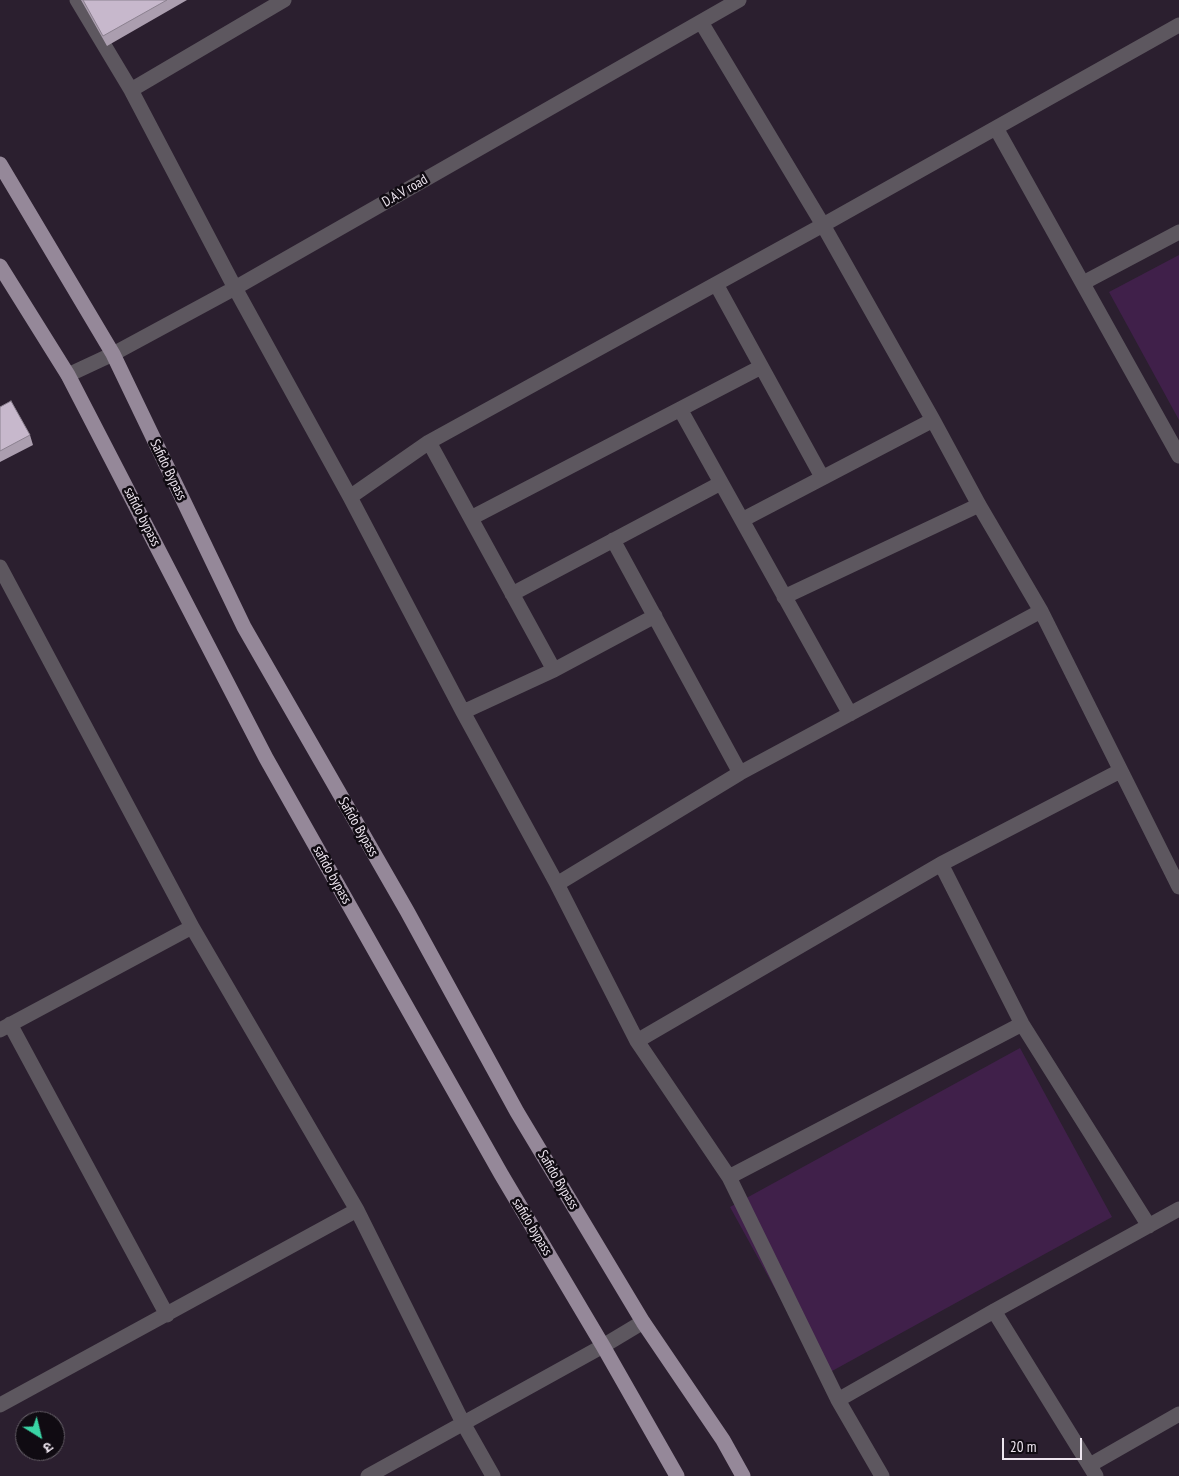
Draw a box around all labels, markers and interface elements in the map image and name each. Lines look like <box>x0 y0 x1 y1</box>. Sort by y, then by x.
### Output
street label: D.A.V road <box>379 171 431 211</box>
street label: Safido Bypass <box>146 437 190 503</box>
street label: safido bypass <box>120 485 164 549</box>
street label: Safido Bypass <box>334 794 382 860</box>
street label: safido bypass <box>309 843 355 907</box>
street label: Safido Bypass <box>534 1147 582 1213</box>
street label: safido bypass <box>508 1195 556 1259</box>
north arrow <box>15 1411 65 1461</box>
scale bar <box>1004 1428 1084 1460</box>
text: 20 m <box>1010 1437 1036 1456</box>
text: उ <box>40 1438 57 1457</box>

